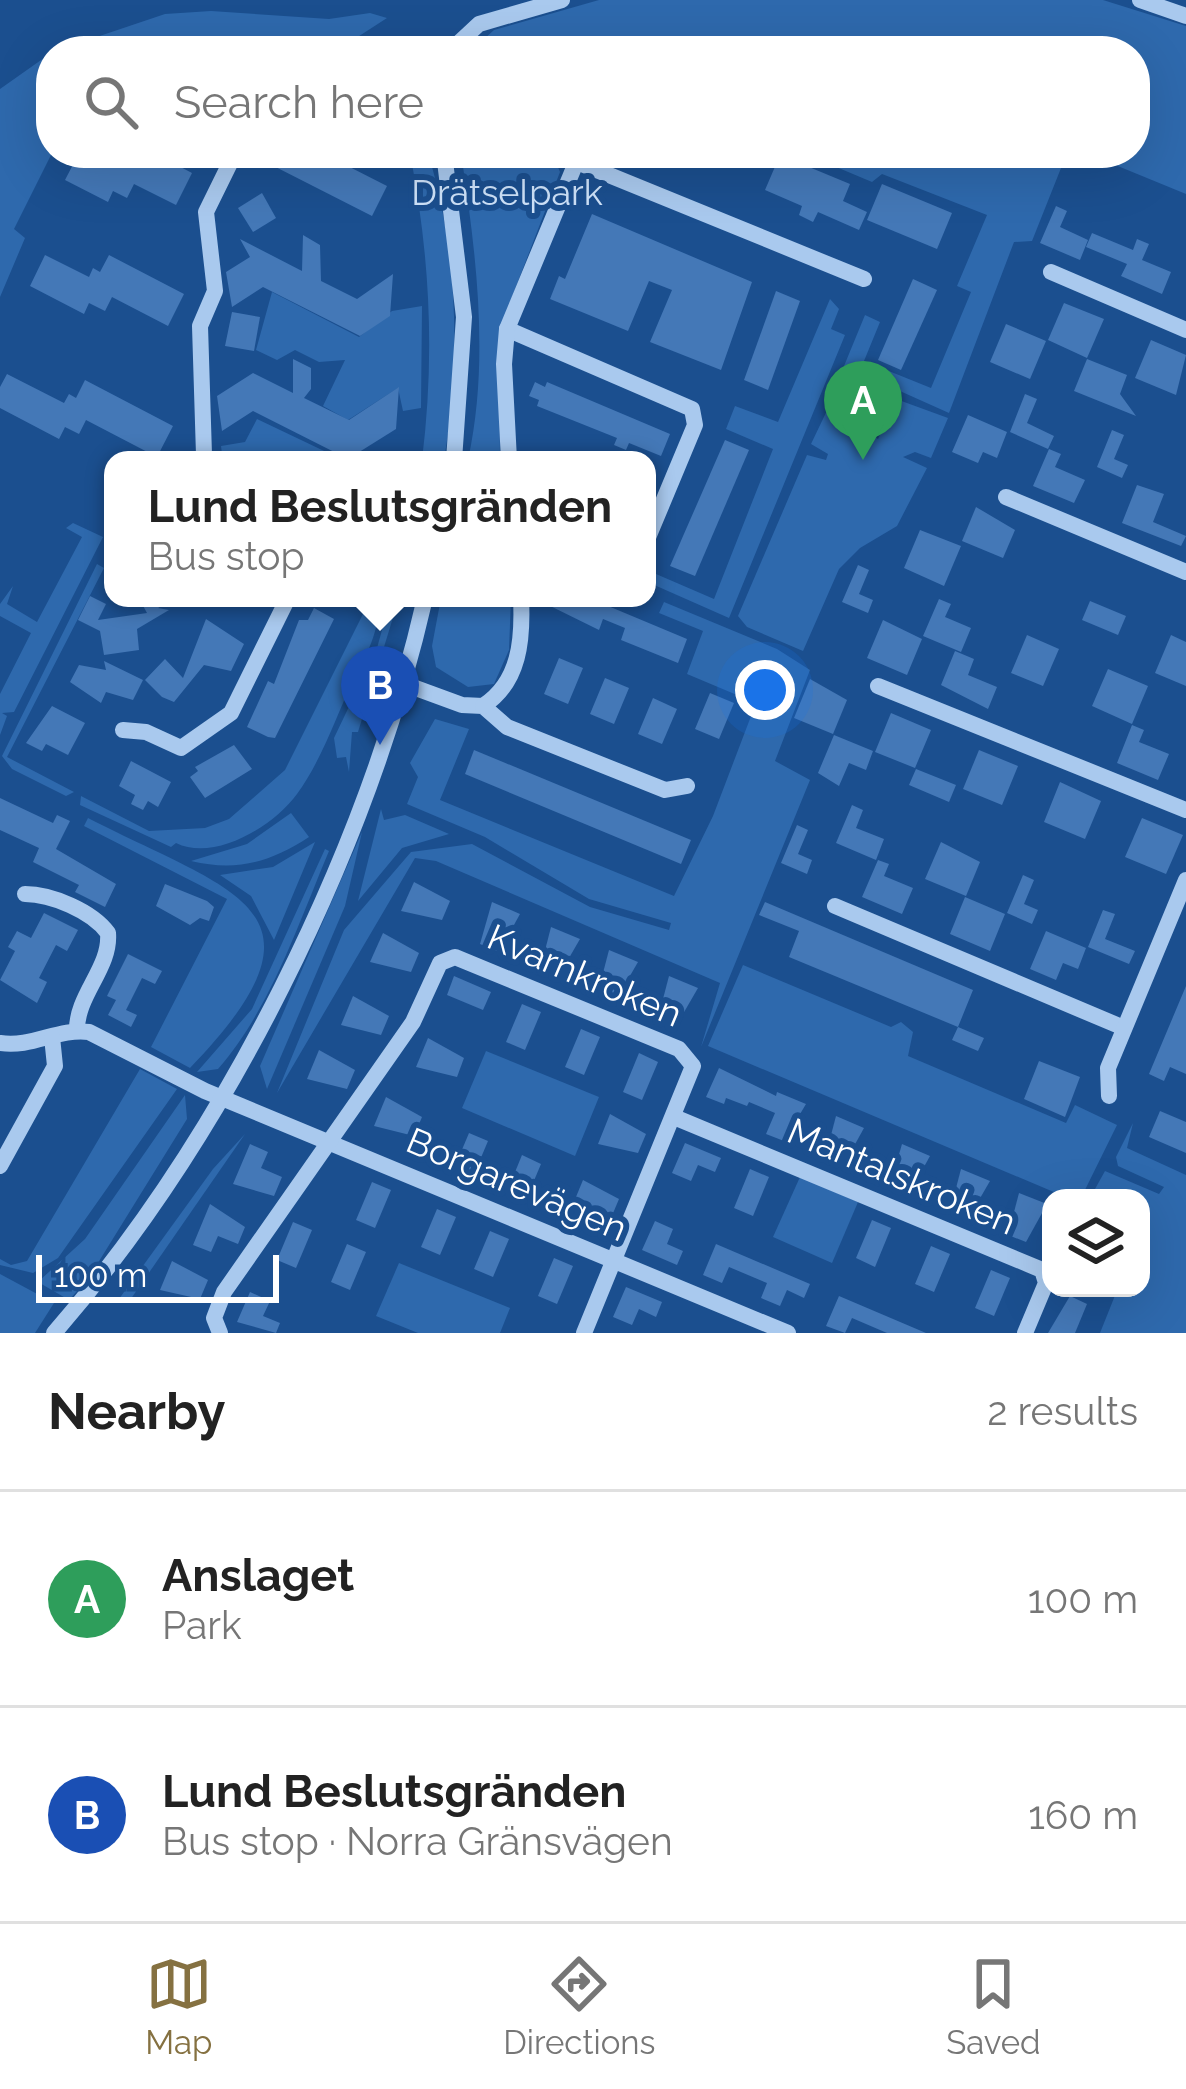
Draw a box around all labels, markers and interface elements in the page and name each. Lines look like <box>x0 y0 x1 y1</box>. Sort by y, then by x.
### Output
search box <box>36 36 1150 168</box>
icon: search <box>78 69 144 135</box>
text: Search here <box>174 76 424 129</box>
park label: Drätselpark <box>411 171 603 213</box>
pin: A <box>824 361 902 460</box>
popup <box>104 451 656 607</box>
text: Lund Beslutsgränden <box>148 480 612 533</box>
text: Bus stop <box>148 533 305 579</box>
pin: B <box>341 646 419 745</box>
your location <box>735 660 795 720</box>
street label: Kvarnkroken <box>482 915 688 1035</box>
street label: Mantalskroken <box>782 1109 1022 1243</box>
street label: Borgarevägen <box>401 1119 633 1249</box>
map controls <box>1042 1189 1150 1297</box>
button: layers <box>1042 1189 1150 1297</box>
scale bar <box>36 1249 279 1302</box>
text: 100 m <box>54 1256 147 1295</box>
text: Nearby <box>48 1381 225 1441</box>
text: 2 results <box>987 1388 1138 1434</box>
text: Anslaget <box>162 1549 354 1602</box>
text: A <box>74 1576 100 1622</box>
text: 100 m <box>1028 1576 1138 1622</box>
text: Park <box>162 1602 242 1648</box>
text: Lund Beslutsgränden <box>162 1765 626 1818</box>
text: B <box>74 1792 100 1838</box>
text: 160 m <box>1028 1792 1138 1838</box>
text: Bus stop · Norra Gränsvägen <box>162 1818 673 1864</box>
tab: Map <box>145 1951 212 2062</box>
tab: Directions <box>503 1951 656 2062</box>
tab: Saved <box>946 1951 1041 2062</box>

